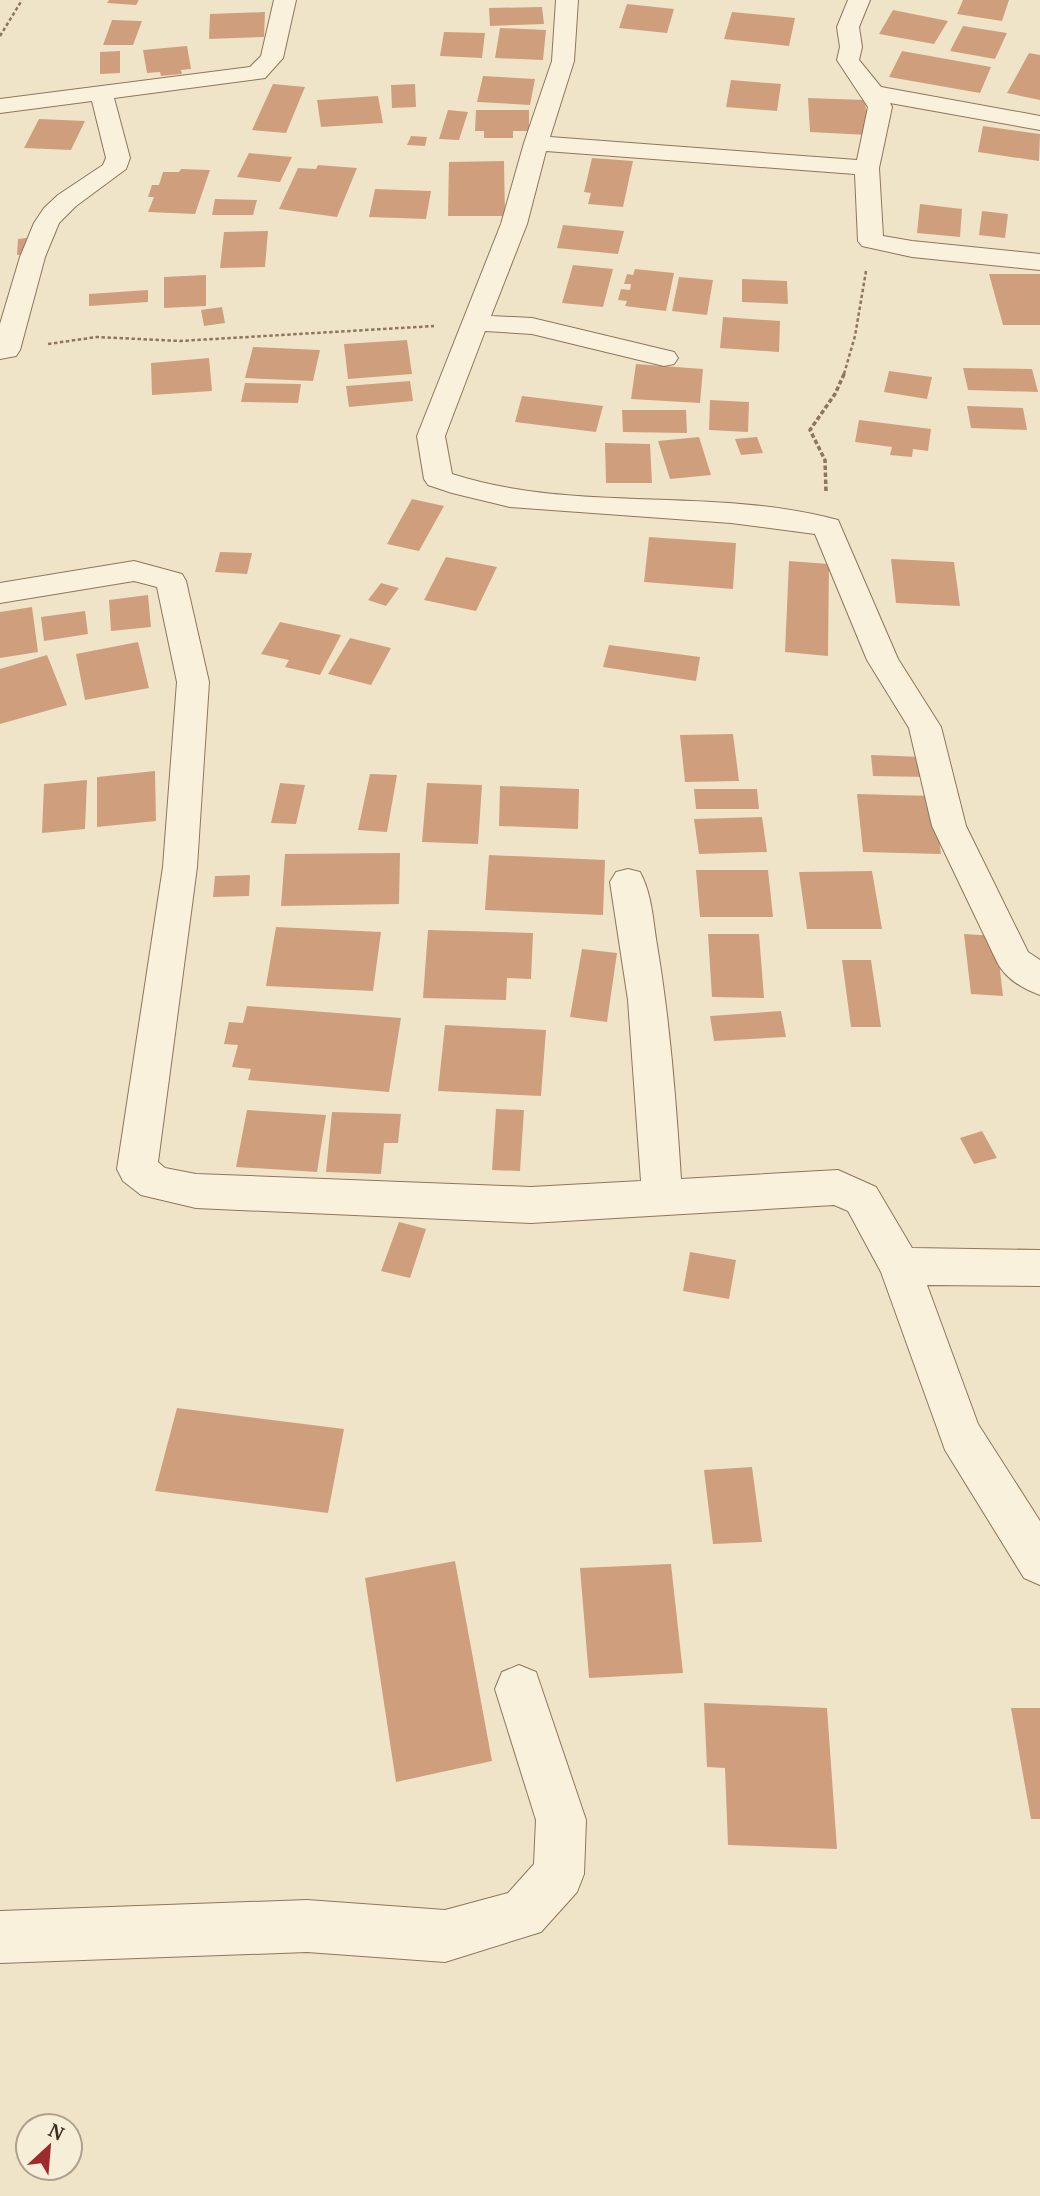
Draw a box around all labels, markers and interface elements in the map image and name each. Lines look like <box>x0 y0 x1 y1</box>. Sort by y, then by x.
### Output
north arrow <box>14 2112 84 2182</box>
text: N <box>45 2117 69 2146</box>

